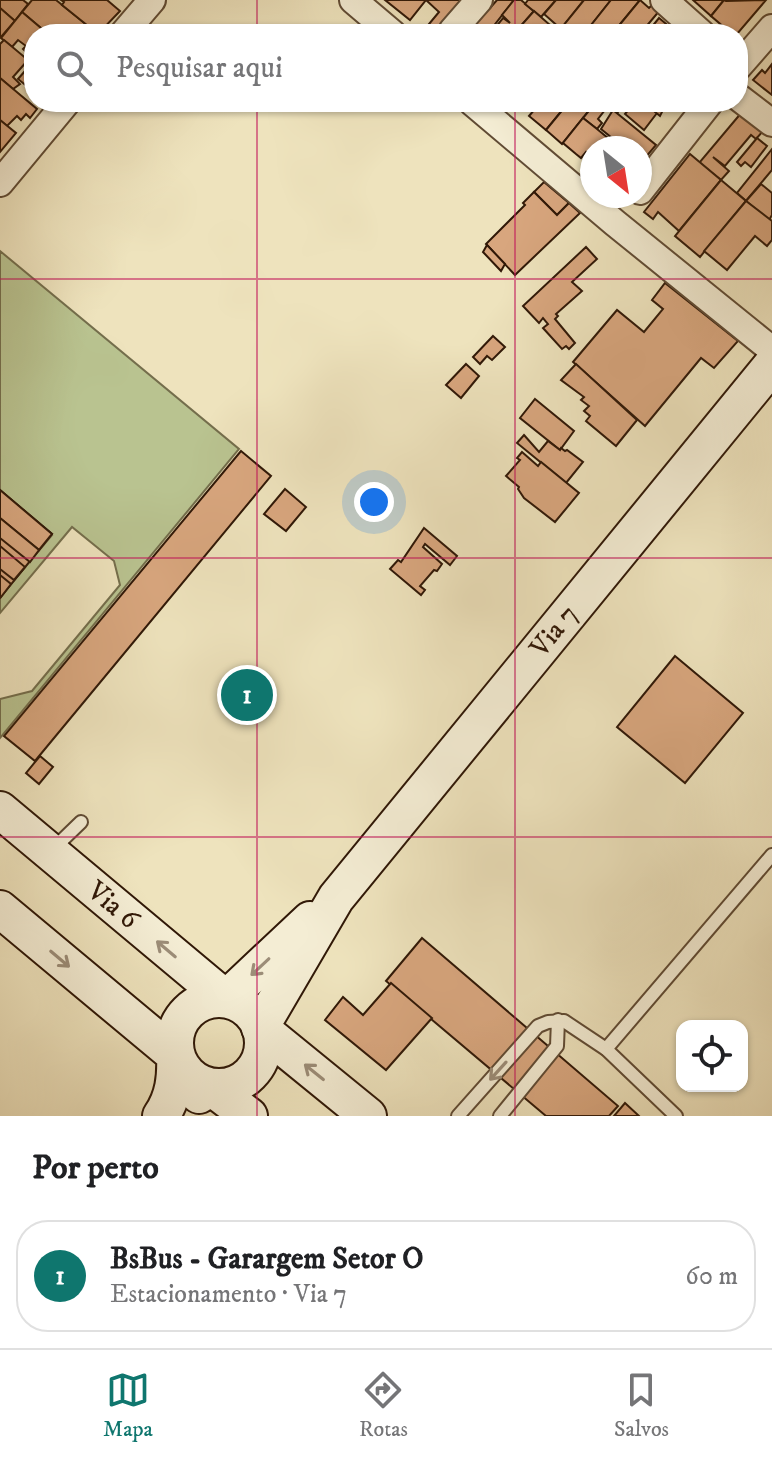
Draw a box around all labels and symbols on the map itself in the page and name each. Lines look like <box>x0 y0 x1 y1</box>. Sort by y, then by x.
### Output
north arrow <box>580 136 652 208</box>
your location <box>354 482 394 522</box>
street label: Via 7 <box>522 598 586 665</box>
pin: 1 <box>221 665 273 725</box>
street label: Via 6 <box>79 873 147 938</box>
one-way arrow <box>156 940 177 958</box>
one-way arrow <box>49 950 70 968</box>
one-way arrow <box>250 957 270 976</box>
one-way arrow <box>489 1060 507 1080</box>
one-way arrow <box>304 1063 325 1081</box>

